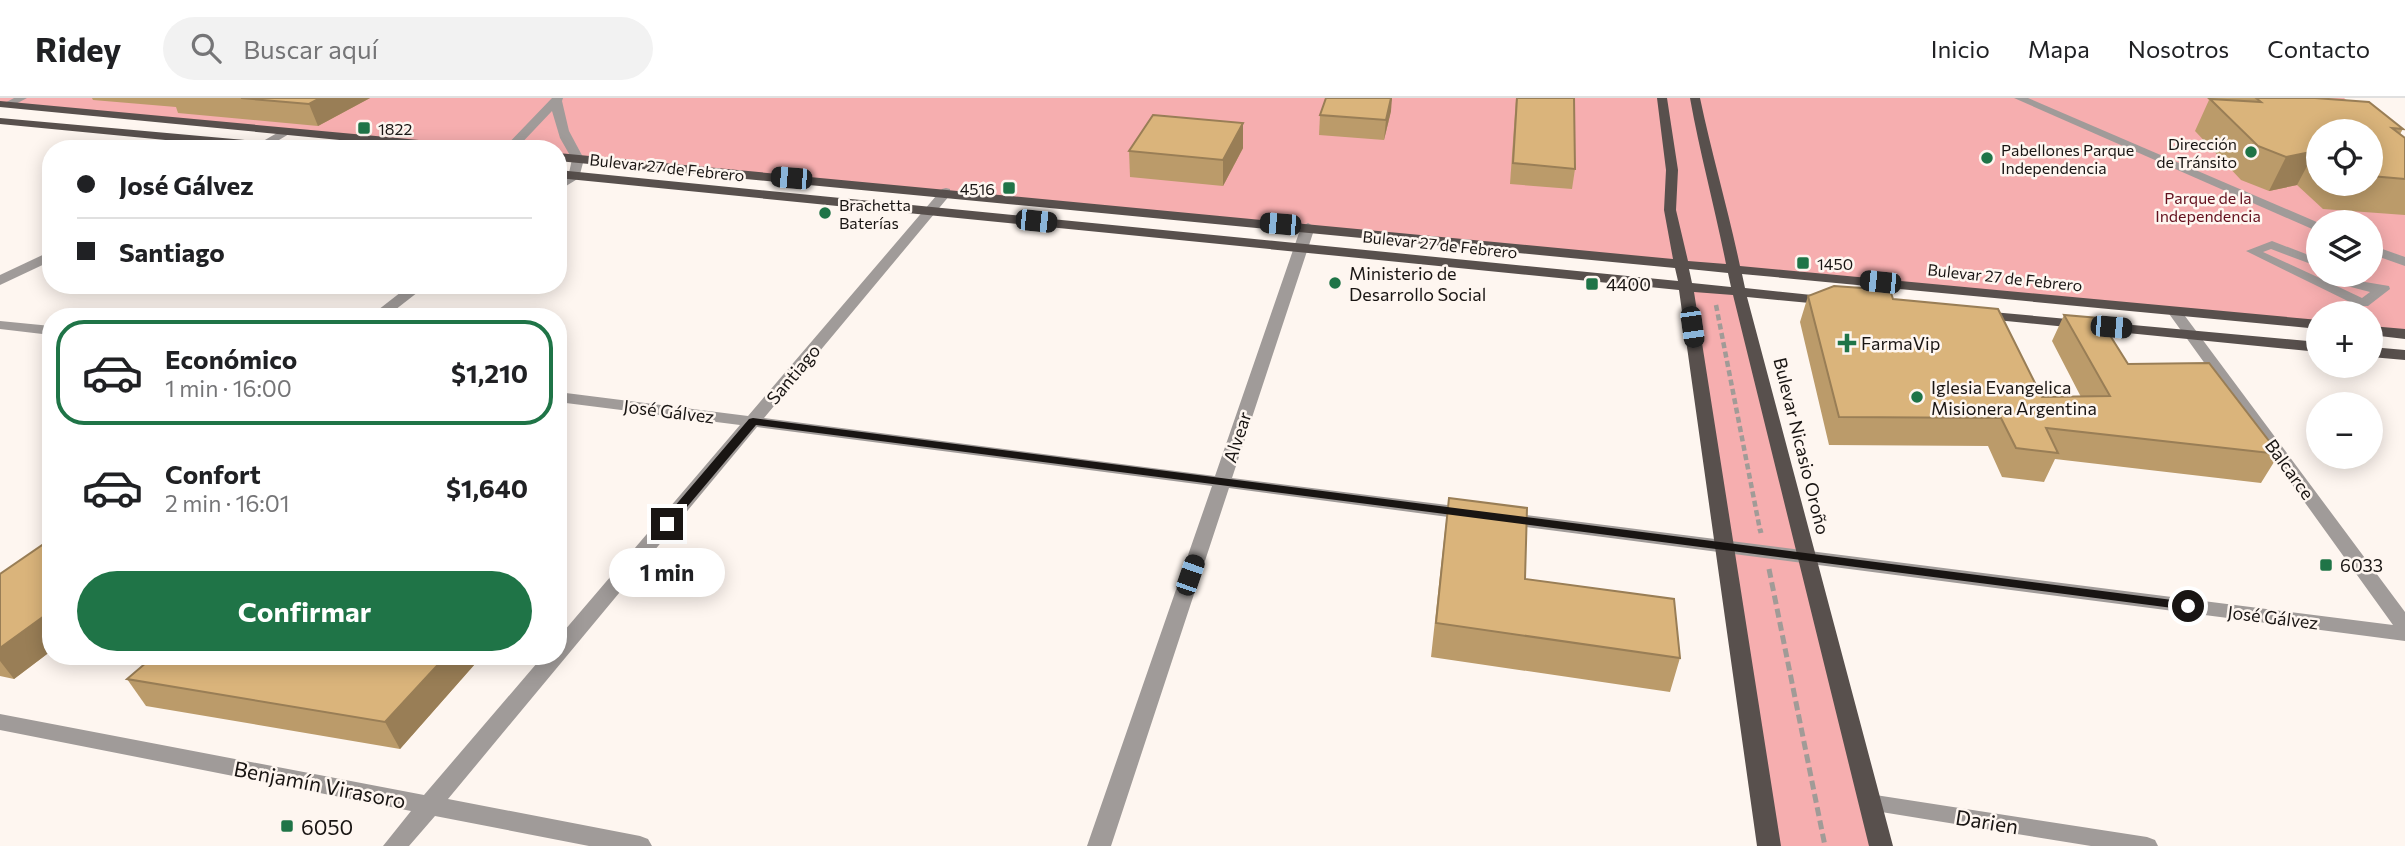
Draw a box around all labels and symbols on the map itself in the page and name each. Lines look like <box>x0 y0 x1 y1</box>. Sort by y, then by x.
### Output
place label: 1822 <box>378 119 412 138</box>
marker: 1822 <box>356 120 372 136</box>
place label: Dirección de Tránsito <box>2156 134 2237 171</box>
place label: Pabellones Parque Independencia <box>2001 140 2134 177</box>
marker: Dirección de Tránsito <box>2243 144 2259 160</box>
street label: Bulevar 27 de Febrero <box>589 149 745 185</box>
marker: Pabellones Parque Independencia <box>1979 150 1995 166</box>
car <box>770 166 813 190</box>
place label: 4516 <box>960 179 995 198</box>
marker: 4516 <box>1001 180 1017 196</box>
park label: Parque de la Independencia <box>2155 188 2261 225</box>
place label: Brachetta Baterías <box>839 195 911 232</box>
marker: Brachetta Baterías <box>817 205 833 221</box>
car <box>1015 208 1058 234</box>
car <box>1259 212 1302 236</box>
street label: Bulevar 27 de Febrero <box>1362 226 1518 262</box>
place label: 1450 <box>1817 254 1853 273</box>
marker: 1450 <box>1795 255 1811 271</box>
street label: Bulevar 27 de Febrero <box>1927 259 2083 295</box>
place label: Ministerio de Desarrollo Social <box>1349 262 1486 305</box>
car <box>1859 269 1902 295</box>
place label: 4400 <box>1606 273 1651 295</box>
marker: Ministerio de Desarrollo Social <box>1327 275 1343 291</box>
marker: 4400 <box>1584 276 1600 292</box>
car <box>1679 305 1706 349</box>
car <box>2090 315 2133 339</box>
place label: FarmaVip <box>1861 332 1940 354</box>
marker: FarmaVip <box>1839 335 1855 351</box>
street label: Santiago <box>761 339 825 409</box>
street label: Bulevar Nicasio Oroño <box>1769 355 1835 537</box>
place label: Iglesia Evangelica Misionera Argentina <box>1931 376 2097 419</box>
marker: Iglesia Evangelica Misionera Argentina <box>1909 389 1925 405</box>
street label: José Gálvez <box>622 395 716 427</box>
street label: Alvear <box>1219 409 1255 465</box>
street label: Balcarce <box>2261 435 2319 503</box>
route end <box>651 508 683 540</box>
callout: 1 min <box>609 548 725 598</box>
car <box>1174 552 1207 598</box>
place label: 6033 <box>2340 554 2383 576</box>
marker: 6033 <box>2318 557 2334 573</box>
route start <box>2172 590 2204 622</box>
street label: José Gálvez <box>2226 601 2320 633</box>
street label: Benjamín Virasoro <box>232 755 408 813</box>
street label: Darien <box>1954 804 2020 838</box>
place label: 6050 <box>301 814 353 839</box>
marker: 6050 <box>279 818 295 834</box>

